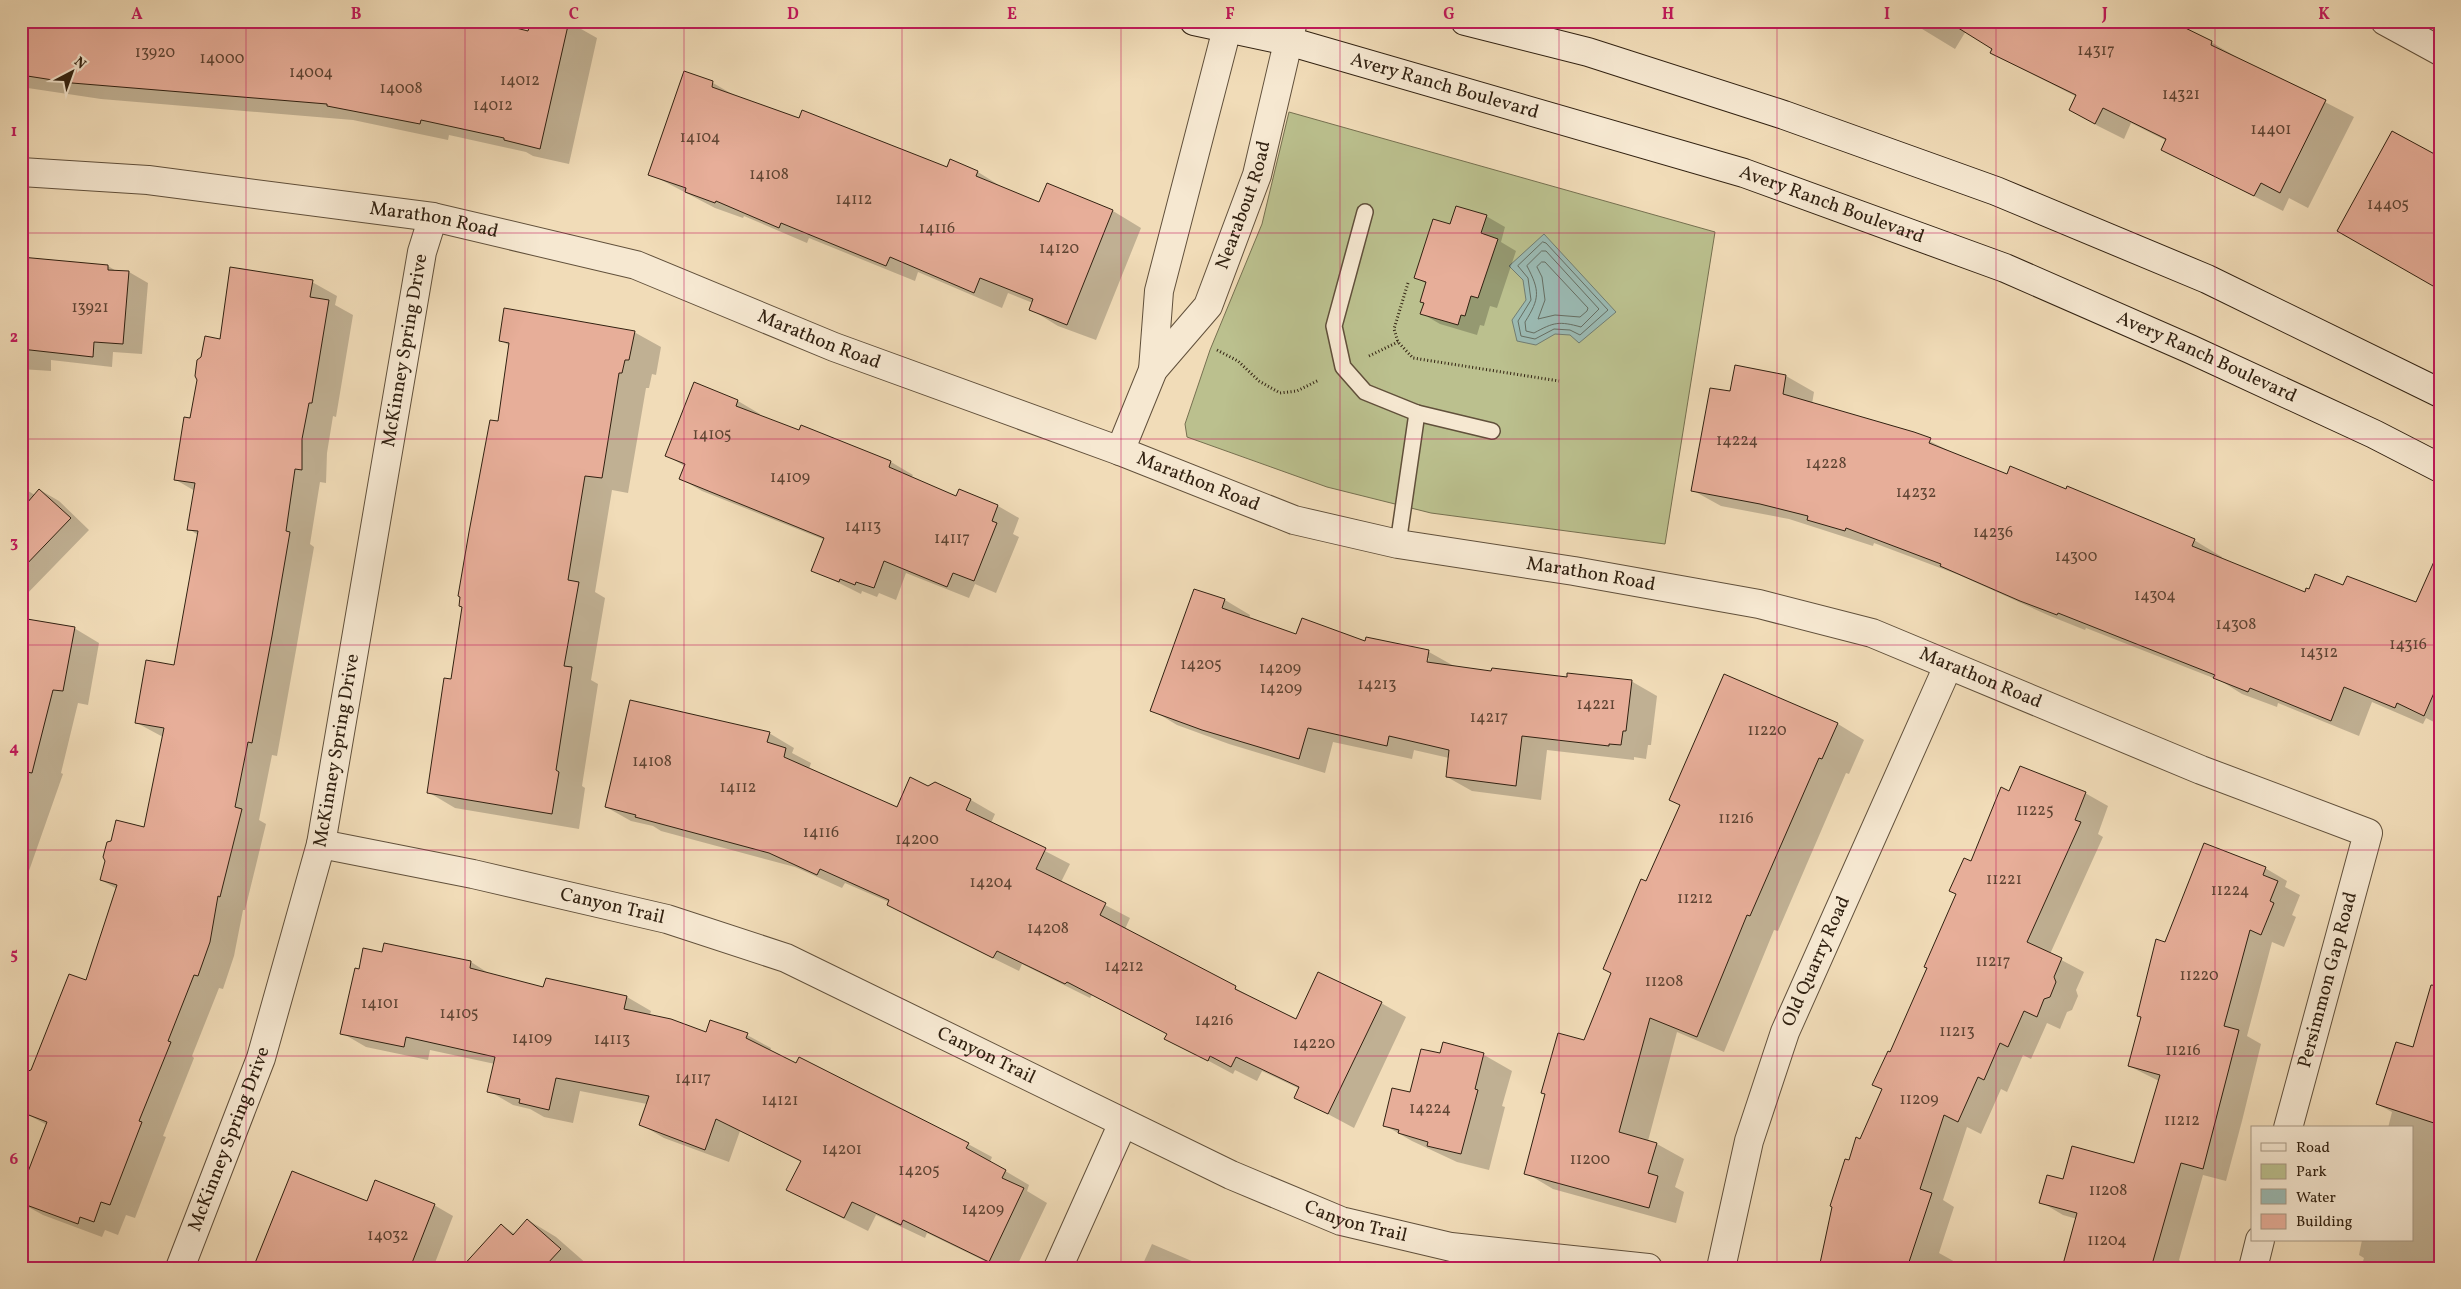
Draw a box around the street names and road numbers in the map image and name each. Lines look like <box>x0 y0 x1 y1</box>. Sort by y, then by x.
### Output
street label: Avery Ranch Boulevard <box>1347 47 1542 126</box>
street label: Nearabout Road <box>1210 138 1278 273</box>
street label: Avery Ranch Boulevard <box>1735 159 1928 250</box>
street label: Marathon Road <box>368 196 501 245</box>
street label: McKinney Spring Drive <box>376 252 434 449</box>
street label: Marathon Road <box>753 304 884 376</box>
street label: Avery Ranch Boulevard <box>2112 305 2301 409</box>
street label: Marathon Road <box>1133 446 1264 518</box>
street label: Marathon Road <box>1524 551 1657 598</box>
street label: Marathon Road <box>1915 641 2046 715</box>
street label: McKinney Spring Drive <box>308 652 366 849</box>
street label: Canyon Trail <box>558 882 667 931</box>
street label: Persimmon Gap Road <box>2292 889 2364 1071</box>
street label: Old Quarry Road <box>1776 892 1857 1031</box>
street label: Canyon Trail <box>933 1021 1040 1091</box>
street label: McKinney Spring Drive <box>182 1044 276 1235</box>
street label: Canyon Trail <box>1300 1194 1410 1249</box>

